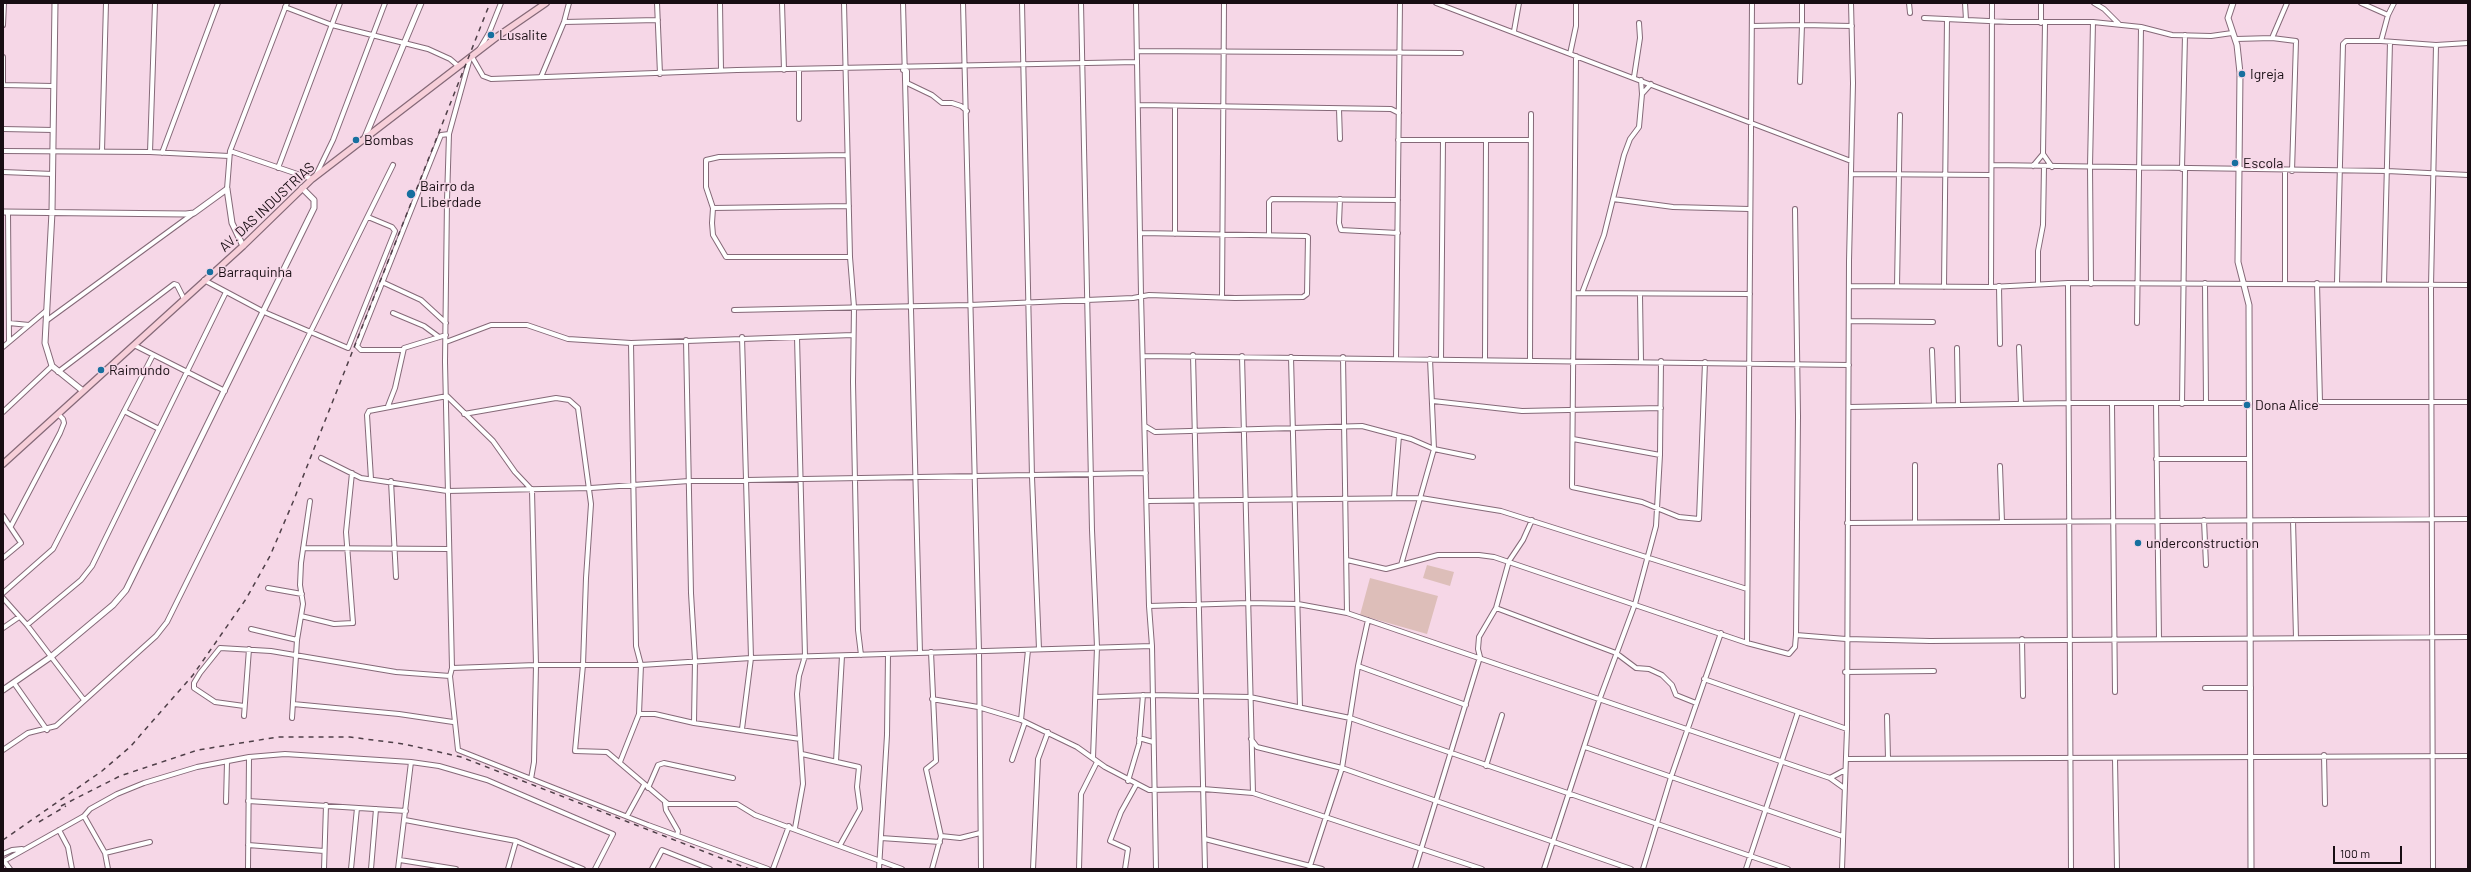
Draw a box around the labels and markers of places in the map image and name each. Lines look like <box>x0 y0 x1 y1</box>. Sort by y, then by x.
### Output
place label: Lusalite <box>499 27 547 43</box>
marker: Lusalite <box>486 30 496 40</box>
place label: Igreja <box>2250 66 2284 82</box>
marker: Igreja <box>2237 69 2247 79</box>
place label: Bombas <box>364 132 414 148</box>
marker: Bombas <box>351 135 361 145</box>
place label: Escola <box>2243 155 2283 171</box>
marker: Escola <box>2230 158 2240 168</box>
place label: Bairro da Liberdade <box>420 178 481 210</box>
marker: Bairro da Liberdade <box>405 188 417 200</box>
place label: Barraquinha <box>218 264 292 280</box>
marker: Barraquinha <box>205 267 215 277</box>
place label: Raimundo <box>109 362 170 378</box>
marker: Raimundo <box>96 365 106 375</box>
place label: Dona Alice <box>2255 397 2319 413</box>
marker: Dona Alice <box>2242 400 2252 410</box>
place label: underconstruction <box>2146 535 2259 551</box>
marker: underconstruction <box>2133 538 2143 548</box>

